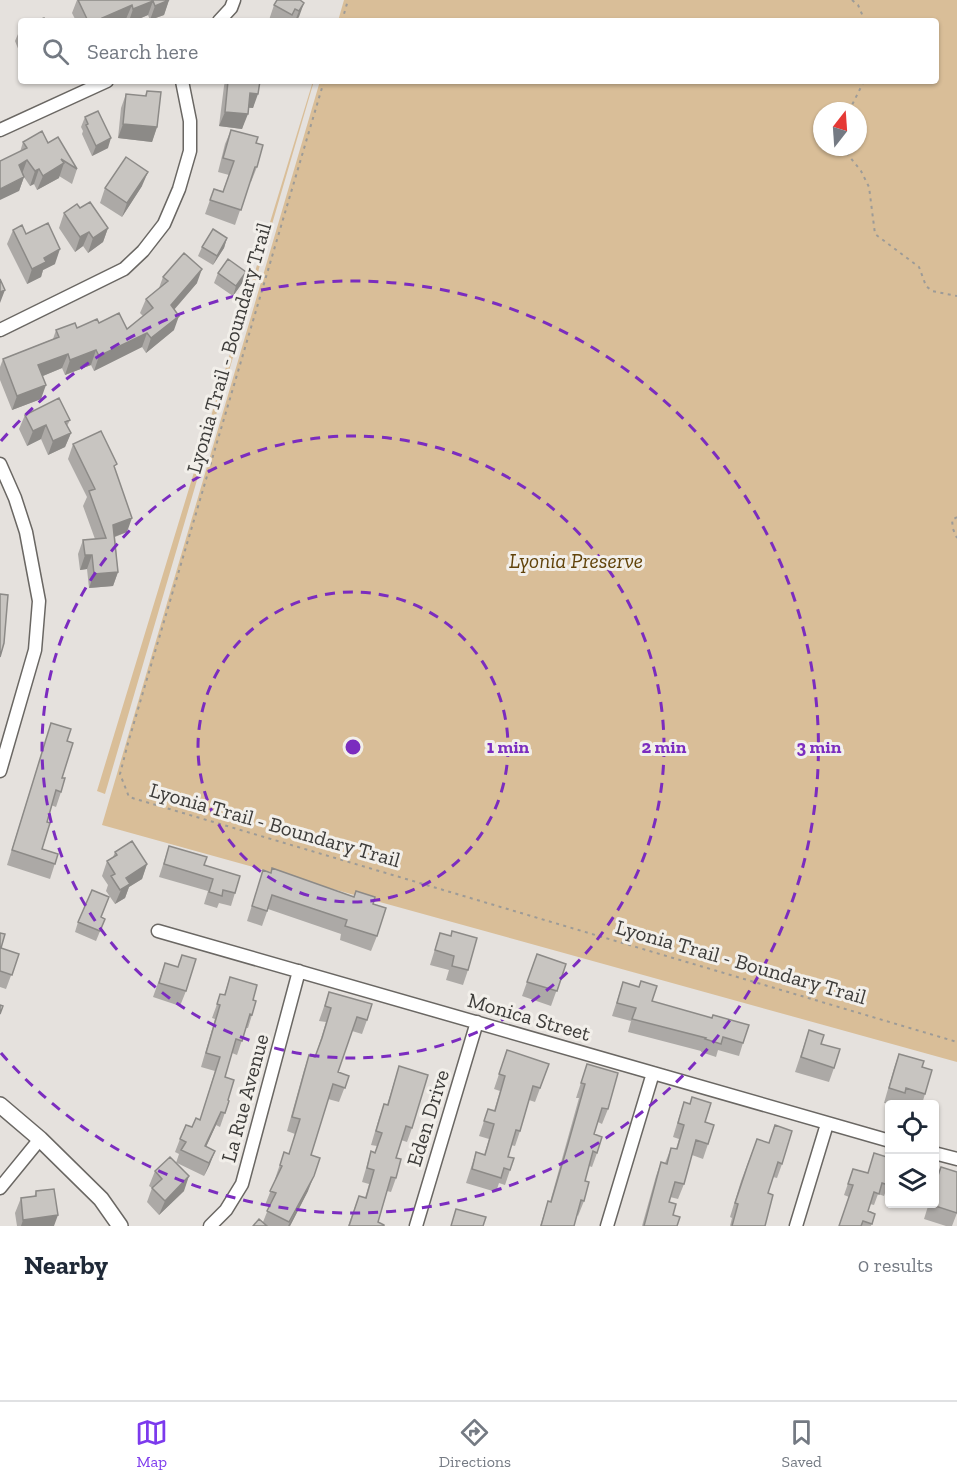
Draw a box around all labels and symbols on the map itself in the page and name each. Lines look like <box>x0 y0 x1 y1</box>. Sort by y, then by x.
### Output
north arrow <box>813 102 867 156</box>
street label: Lyonia Trail - Boundary Trail <box>181 219 276 476</box>
park label: Lyonia Preserve <box>509 548 643 573</box>
text: 1 min <box>487 736 530 758</box>
text: 2 min <box>642 736 687 758</box>
text: 3 min <box>797 736 842 758</box>
centre of rings <box>343 737 363 757</box>
street label: Lyonia Trail - Boundary Trail <box>147 777 404 872</box>
street label: Lyonia Trail - Boundary Trail <box>613 914 870 1009</box>
street label: Monica Street <box>465 987 594 1046</box>
street label: La Rue Avenue <box>215 1031 274 1165</box>
street label: Eden Drive <box>401 1066 454 1169</box>

